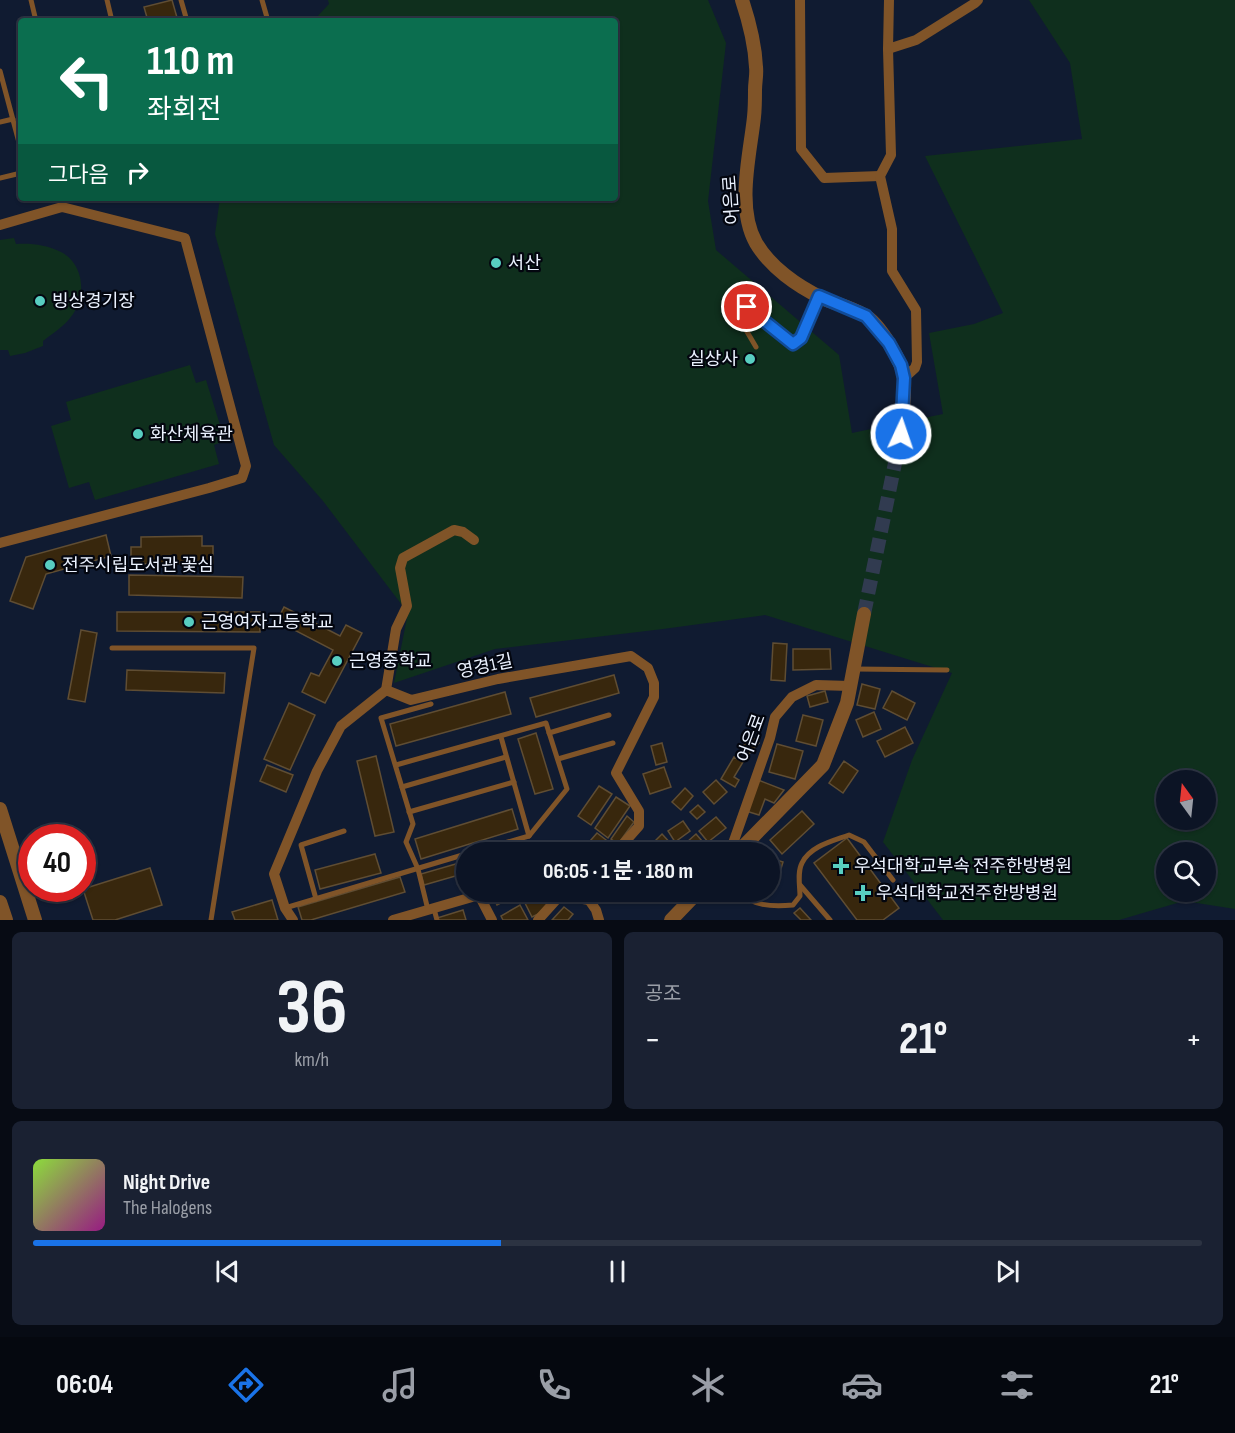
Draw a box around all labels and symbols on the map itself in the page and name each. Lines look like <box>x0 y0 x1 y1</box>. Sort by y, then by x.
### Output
street label: 어은로 <box>719 174 744 225</box>
place label: 서산 <box>508 253 541 274</box>
marker: 서산 <box>489 256 503 270</box>
pin <box>721 281 772 332</box>
place label: 빙상경기장 <box>52 291 135 312</box>
marker: 빙상경기장 <box>33 294 47 308</box>
place label: 실상사 <box>688 349 738 370</box>
marker: 실상사 <box>743 352 757 366</box>
position arrow <box>869 402 933 466</box>
place label: 화산체육관 <box>150 424 233 445</box>
marker: 화산체육관 <box>131 427 145 441</box>
place label: 전주시립도서관 꽃심 <box>62 555 214 576</box>
marker: 전주시립도서관 꽃심 <box>43 558 57 572</box>
place label: 근영여자고등학교 <box>201 612 333 633</box>
marker: 근영여자고등학교 <box>182 615 196 629</box>
street label: 영경1길 <box>456 650 515 683</box>
place label: 근영중학교 <box>349 651 432 672</box>
marker: 근영중학교 <box>330 654 344 668</box>
street label: 어은로 <box>733 711 770 765</box>
north arrow <box>1156 770 1216 830</box>
speed limit sign: 40 <box>18 824 96 902</box>
place label: 우석대학교부속 전주한방병원 <box>854 856 1072 877</box>
marker: 우석대학교부속 전주한방병원 <box>832 857 850 875</box>
place label: 우석대학교전주한방병원 <box>876 883 1058 904</box>
marker: 우석대학교전주한방병원 <box>854 884 872 902</box>

